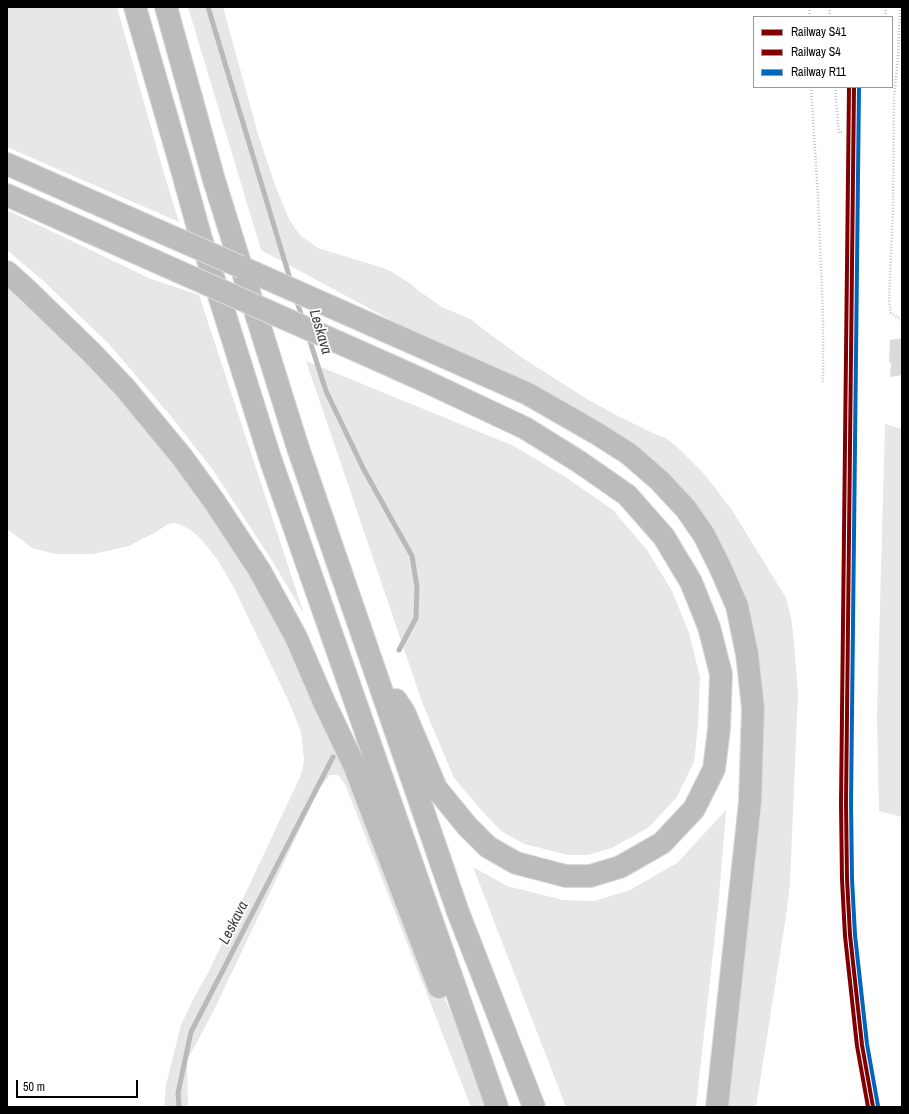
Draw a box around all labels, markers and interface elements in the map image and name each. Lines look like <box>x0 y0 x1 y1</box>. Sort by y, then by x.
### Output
legend <box>753 16 893 88</box>
text: Railway S41 <box>791 24 846 40</box>
text: Railway S4 <box>791 44 841 60</box>
text: Railway R11 <box>791 64 846 80</box>
water label: Leskava <box>305 307 335 357</box>
water label: Leskava <box>216 899 252 947</box>
scale bar <box>18 1072 140 1098</box>
text: 50 m <box>23 1079 45 1095</box>

